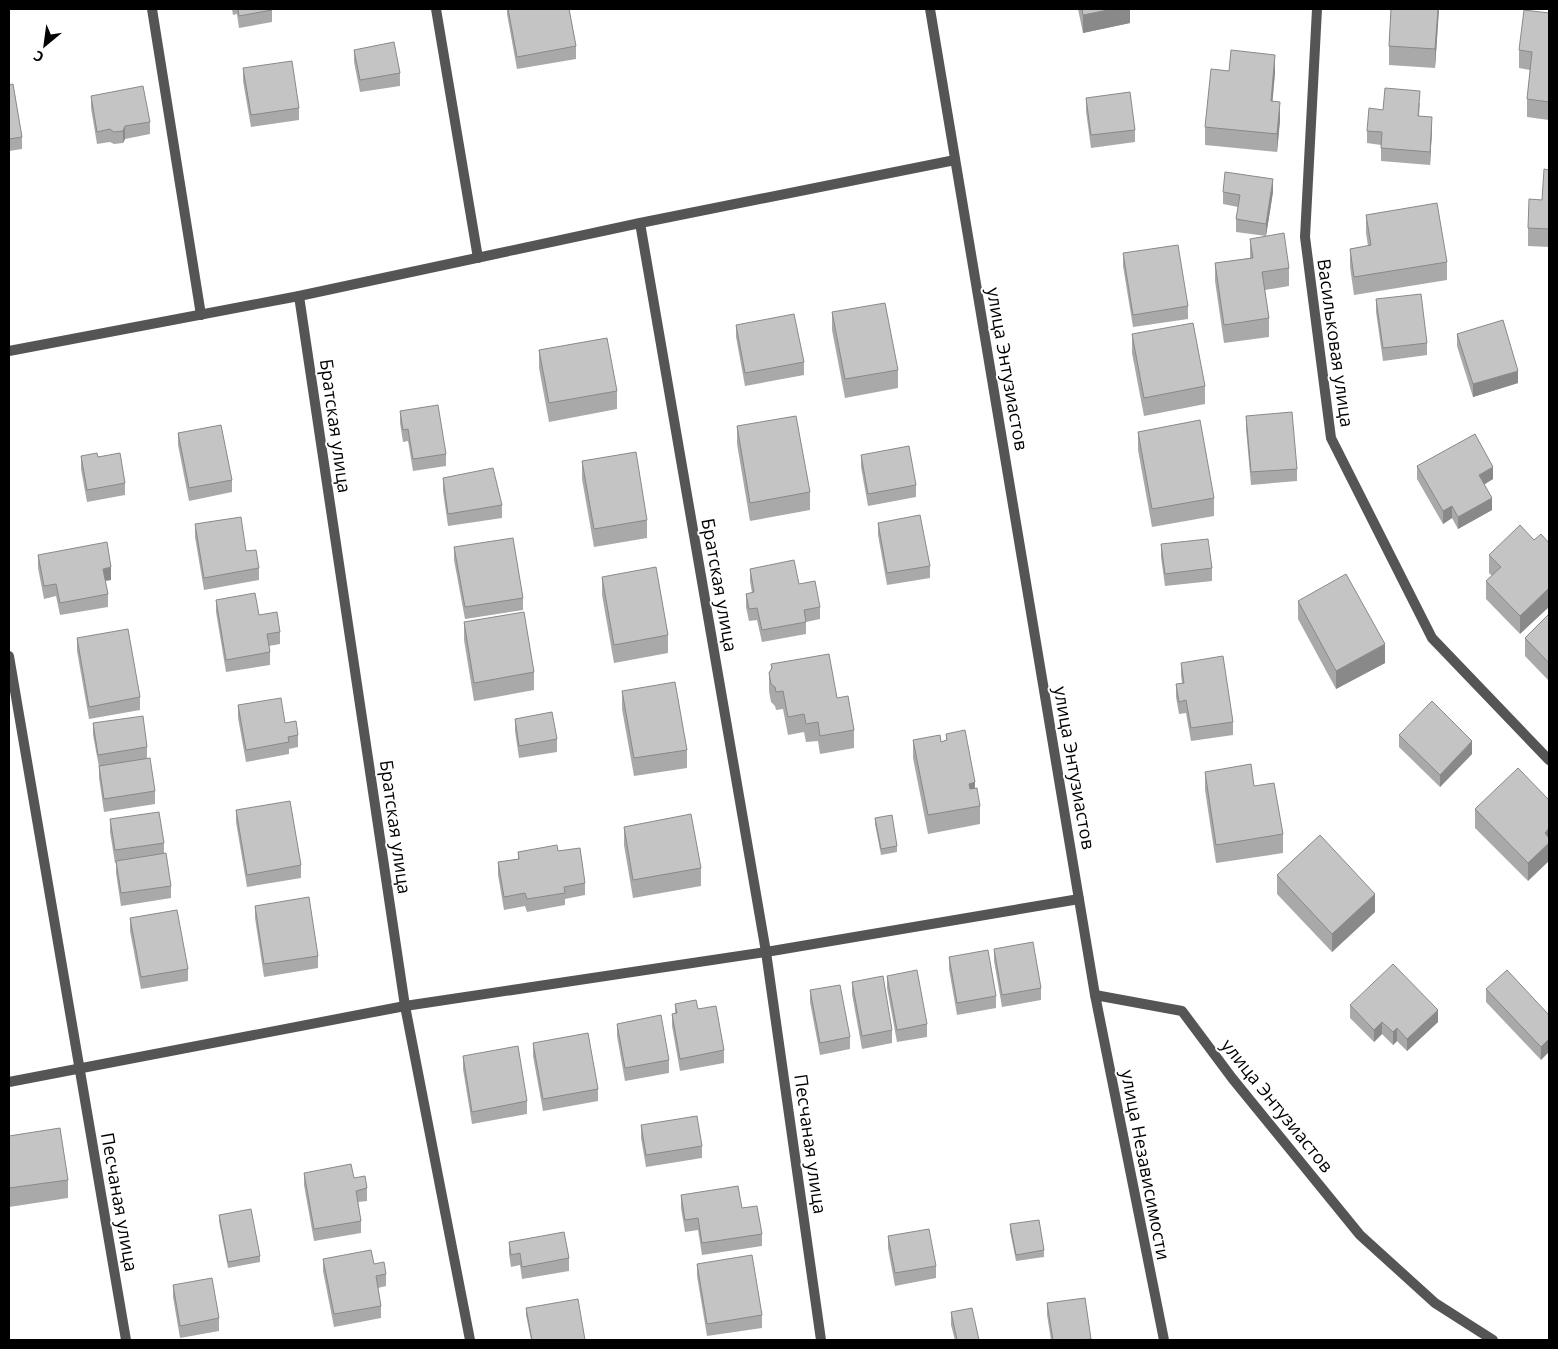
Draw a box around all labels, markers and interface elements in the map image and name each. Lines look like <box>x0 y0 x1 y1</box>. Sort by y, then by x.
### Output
north arrow <box>20 20 70 70</box>
text: С <box>30 46 47 67</box>
street label: Васильковая улица <box>1312 257 1360 429</box>
street label: улица Энтузиастов <box>982 285 1034 452</box>
street label: Братская улица <box>315 357 357 494</box>
street label: Братская улица <box>696 516 744 653</box>
street label: улица Энтузиастов <box>1049 684 1101 851</box>
street label: Братская улица <box>375 758 417 895</box>
street label: улица Энтузиастов <box>1216 1034 1339 1177</box>
street label: улица Независимости <box>1116 1068 1176 1262</box>
street label: Песчаная улица <box>789 1072 833 1215</box>
street label: Песчаная улица <box>96 1130 144 1273</box>

